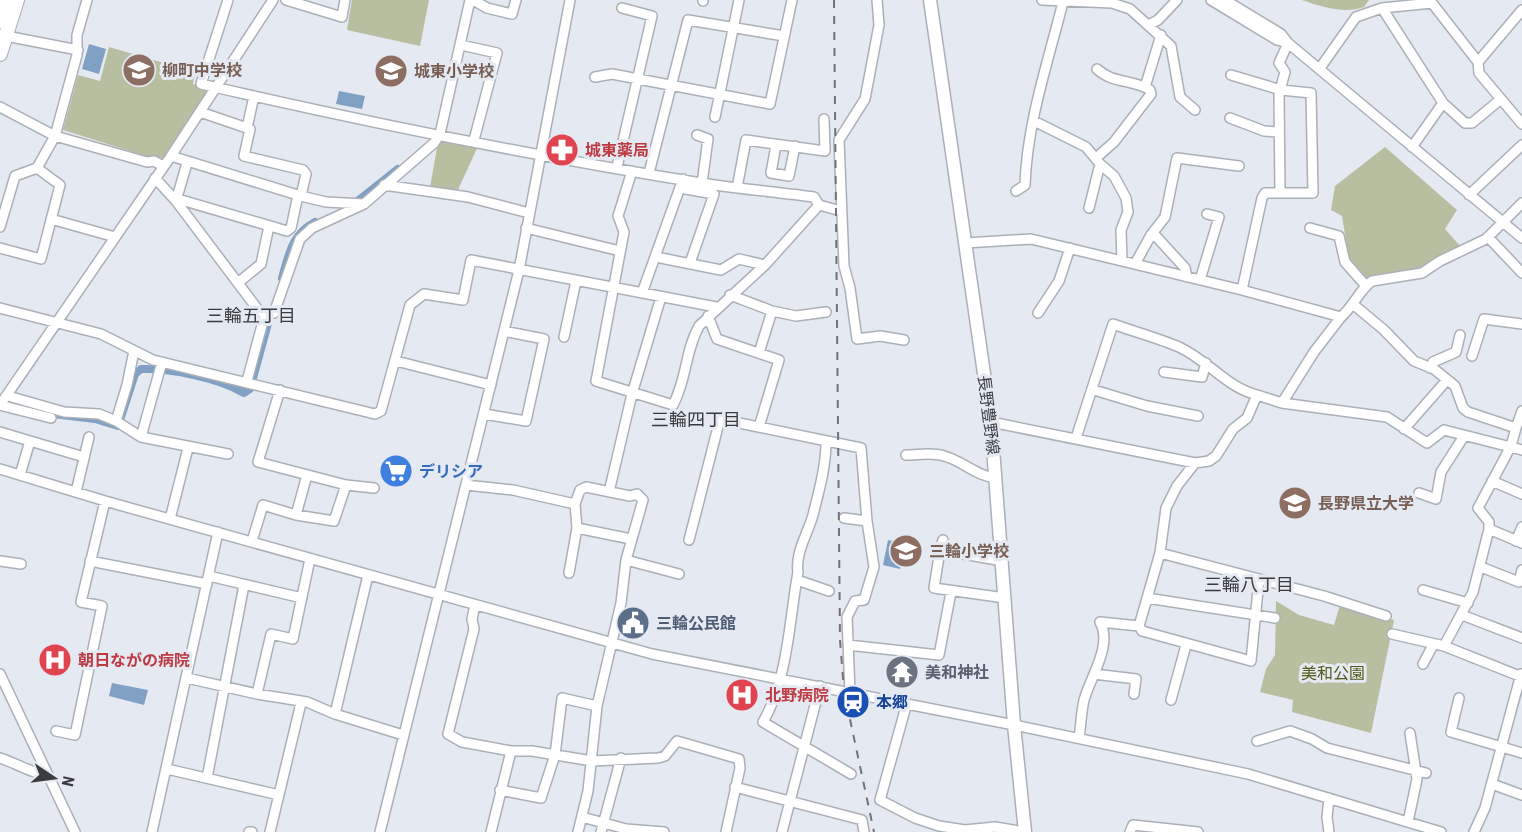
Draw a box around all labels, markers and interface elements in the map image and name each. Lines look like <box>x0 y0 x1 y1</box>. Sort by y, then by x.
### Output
school or university icon: 柳町中学校 <box>121 52 157 88</box>
school or university icon: 城東小学校 <box>373 53 409 89</box>
place label: 柳町中学校 <box>162 61 242 80</box>
place label: 城東小学校 <box>414 62 494 81</box>
pharmacy icon: 城東薬局 <box>544 132 580 168</box>
place label: 城東薬局 <box>585 141 649 160</box>
district label: 三輪五丁目 <box>206 305 296 326</box>
street label: 長野豊野線 <box>974 374 1003 456</box>
district label: 三輪四丁目 <box>651 409 741 430</box>
supermarket icon: デリシア <box>378 453 414 489</box>
place label: デリシア <box>419 462 483 481</box>
school or university icon: 長野県立大学 <box>1277 485 1313 521</box>
place label: 長野県立大学 <box>1318 494 1414 513</box>
school or university icon: 三輪小学校 <box>888 533 924 569</box>
place label: 三輪小学校 <box>929 542 1009 561</box>
district label: 三輪八丁目 <box>1204 574 1294 595</box>
public building icon: 三輪公民館 <box>615 605 651 641</box>
place label: 三輪公民館 <box>656 614 736 633</box>
hospital icon: 朝日ながの病院 <box>37 642 73 678</box>
place label: 朝日ながの病院 <box>78 651 190 670</box>
temple icon: 美和神社 <box>884 654 920 690</box>
place label: 美和神社 <box>925 663 989 682</box>
park label: 美和公園 <box>1301 664 1365 683</box>
hospital icon: 北野病院 <box>724 677 760 713</box>
station icon: 本郷 <box>835 684 871 720</box>
place label: 北野病院 <box>765 686 829 705</box>
place label: 本郷 <box>876 693 908 712</box>
north arrow <box>24 748 84 808</box>
text: N <box>58 774 78 788</box>

